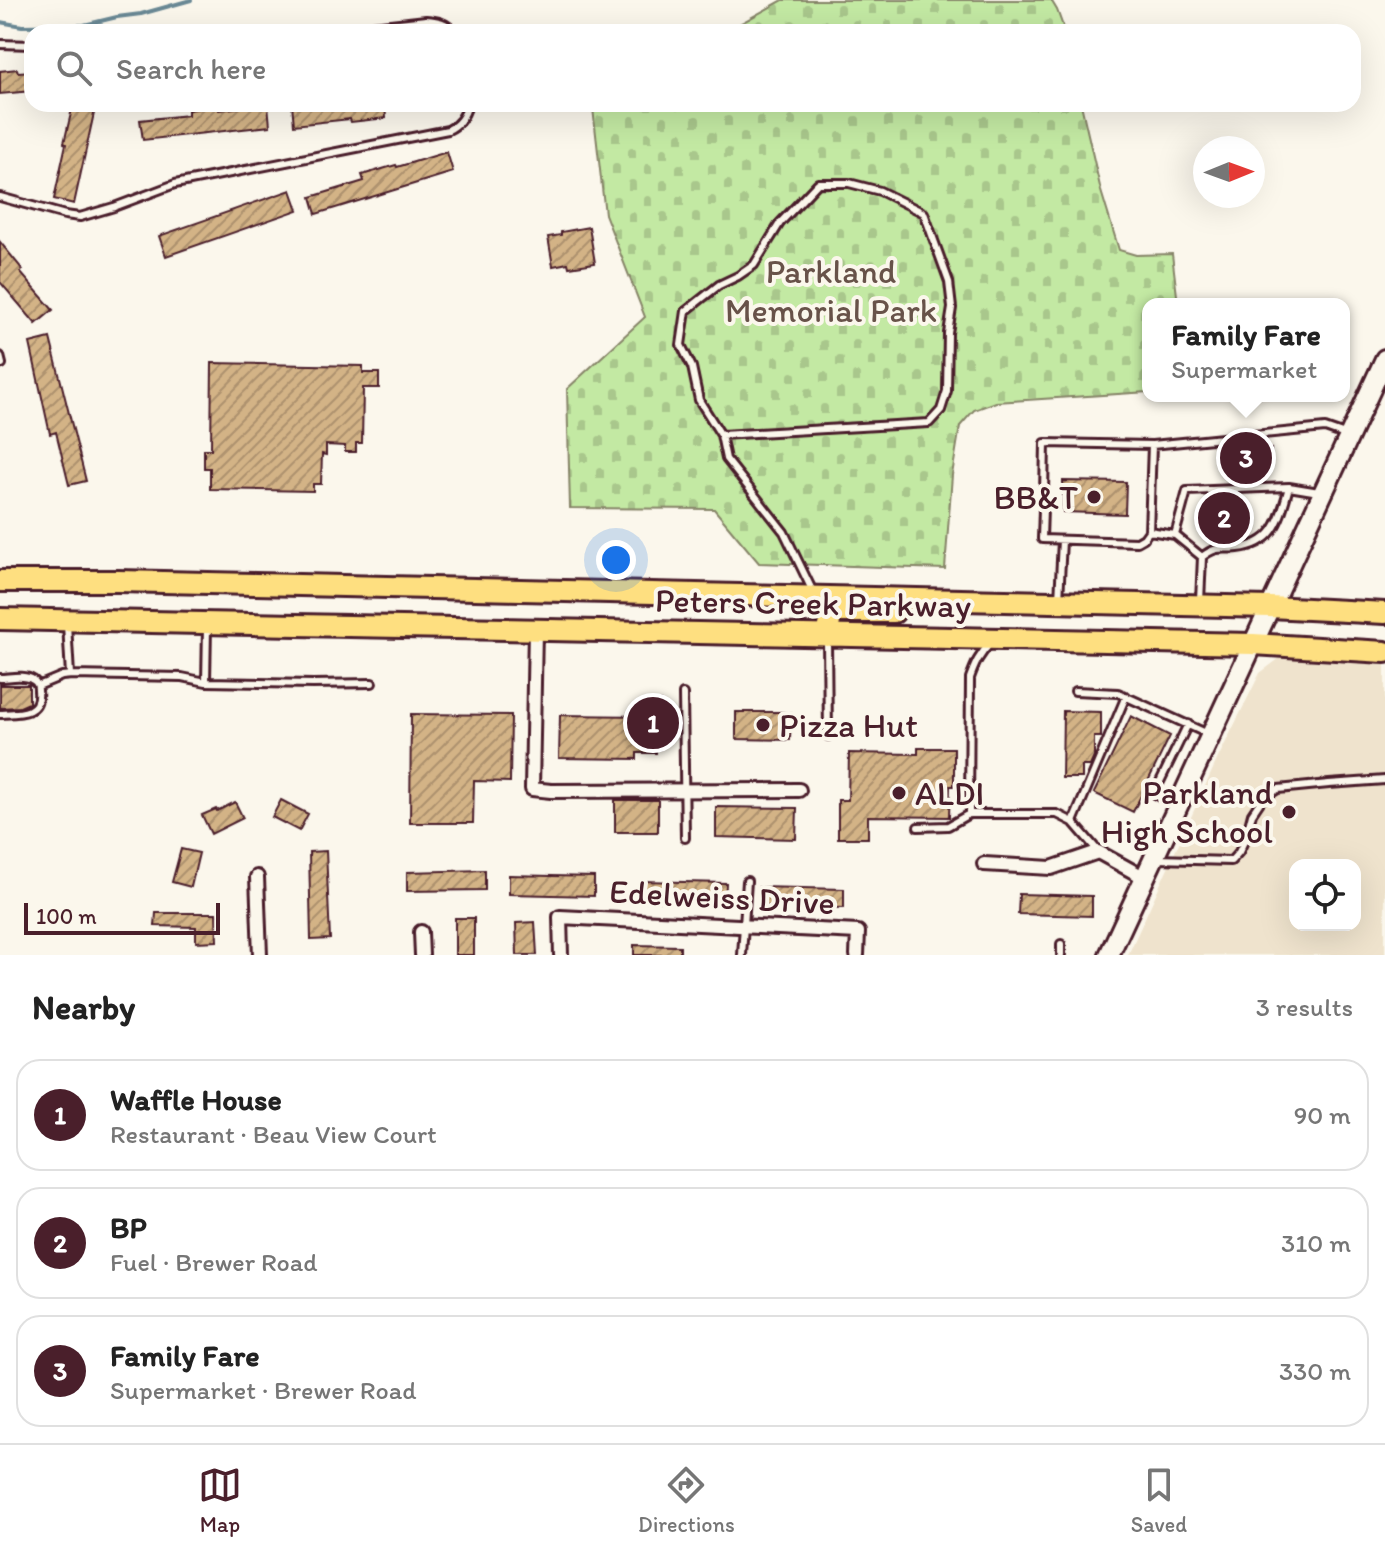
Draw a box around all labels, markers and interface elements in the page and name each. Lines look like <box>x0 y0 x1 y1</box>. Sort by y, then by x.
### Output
search box <box>24 24 1361 112</box>
icon: search <box>52 46 96 90</box>
text: Search here <box>116 50 266 87</box>
north arrow <box>1193 136 1265 208</box>
park label: Parkland Memorial Park <box>725 251 937 331</box>
popup <box>1142 298 1350 402</box>
text: Family Fare <box>1171 316 1321 353</box>
text: Supermarket <box>1171 353 1317 385</box>
pin: 3 <box>1220 428 1272 488</box>
place label: BB&T <box>994 477 1078 518</box>
marker: BB&T <box>1085 488 1103 506</box>
pin: 2 <box>1198 488 1250 548</box>
your location <box>596 540 636 580</box>
street label: Peters Creek Parkway <box>655 580 971 626</box>
pin: 1 <box>627 693 679 753</box>
place label: Pizza Hut <box>779 705 918 746</box>
marker: Pizza Hut <box>754 716 772 734</box>
place label: Parkland High School <box>1101 772 1273 852</box>
place label: ALDI <box>915 773 984 814</box>
marker: ALDI <box>890 784 908 802</box>
marker: Parkland High School <box>1280 803 1298 821</box>
map controls <box>1289 859 1361 931</box>
button: locate <box>1289 859 1361 931</box>
street label: Edelweiss Drive <box>608 871 836 923</box>
scale bar <box>24 899 220 935</box>
text: 100 m <box>36 903 97 930</box>
text: Nearby <box>32 987 135 1028</box>
text: 3 results <box>1256 991 1353 1023</box>
text: Waffle House <box>110 1081 282 1118</box>
text: 1 <box>54 1099 66 1131</box>
text: 90 m <box>1294 1099 1351 1131</box>
text: Restaurant · Beau View Court <box>110 1118 437 1150</box>
text: BP <box>110 1209 147 1246</box>
text: 2 <box>53 1227 67 1259</box>
text: 310 m <box>1281 1227 1351 1259</box>
text: Fuel · Brewer Road <box>110 1246 318 1278</box>
text: Family Fare <box>110 1337 260 1374</box>
text: 3 <box>53 1355 67 1387</box>
text: 330 m <box>1279 1355 1351 1387</box>
text: Supermarket · Brewer Road <box>110 1374 417 1406</box>
tab: Map <box>198 1463 242 1538</box>
tab: Directions <box>638 1463 735 1538</box>
tab: Saved <box>1131 1463 1187 1538</box>

